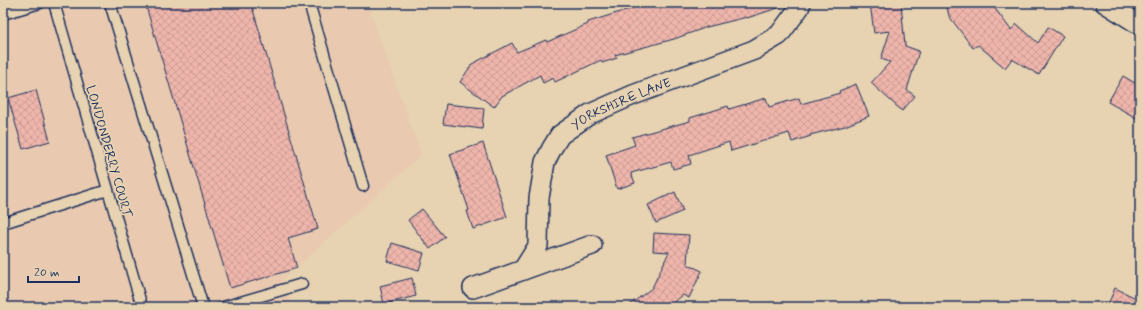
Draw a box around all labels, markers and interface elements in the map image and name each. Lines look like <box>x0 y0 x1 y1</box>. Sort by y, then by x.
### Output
street label: YORKSHIRE LANE <box>568 75 674 135</box>
street label: LONDONDERRY COURT <box>82 83 136 221</box>
scale bar <box>28 258 79 284</box>
text: 20 m <box>34 265 60 281</box>

